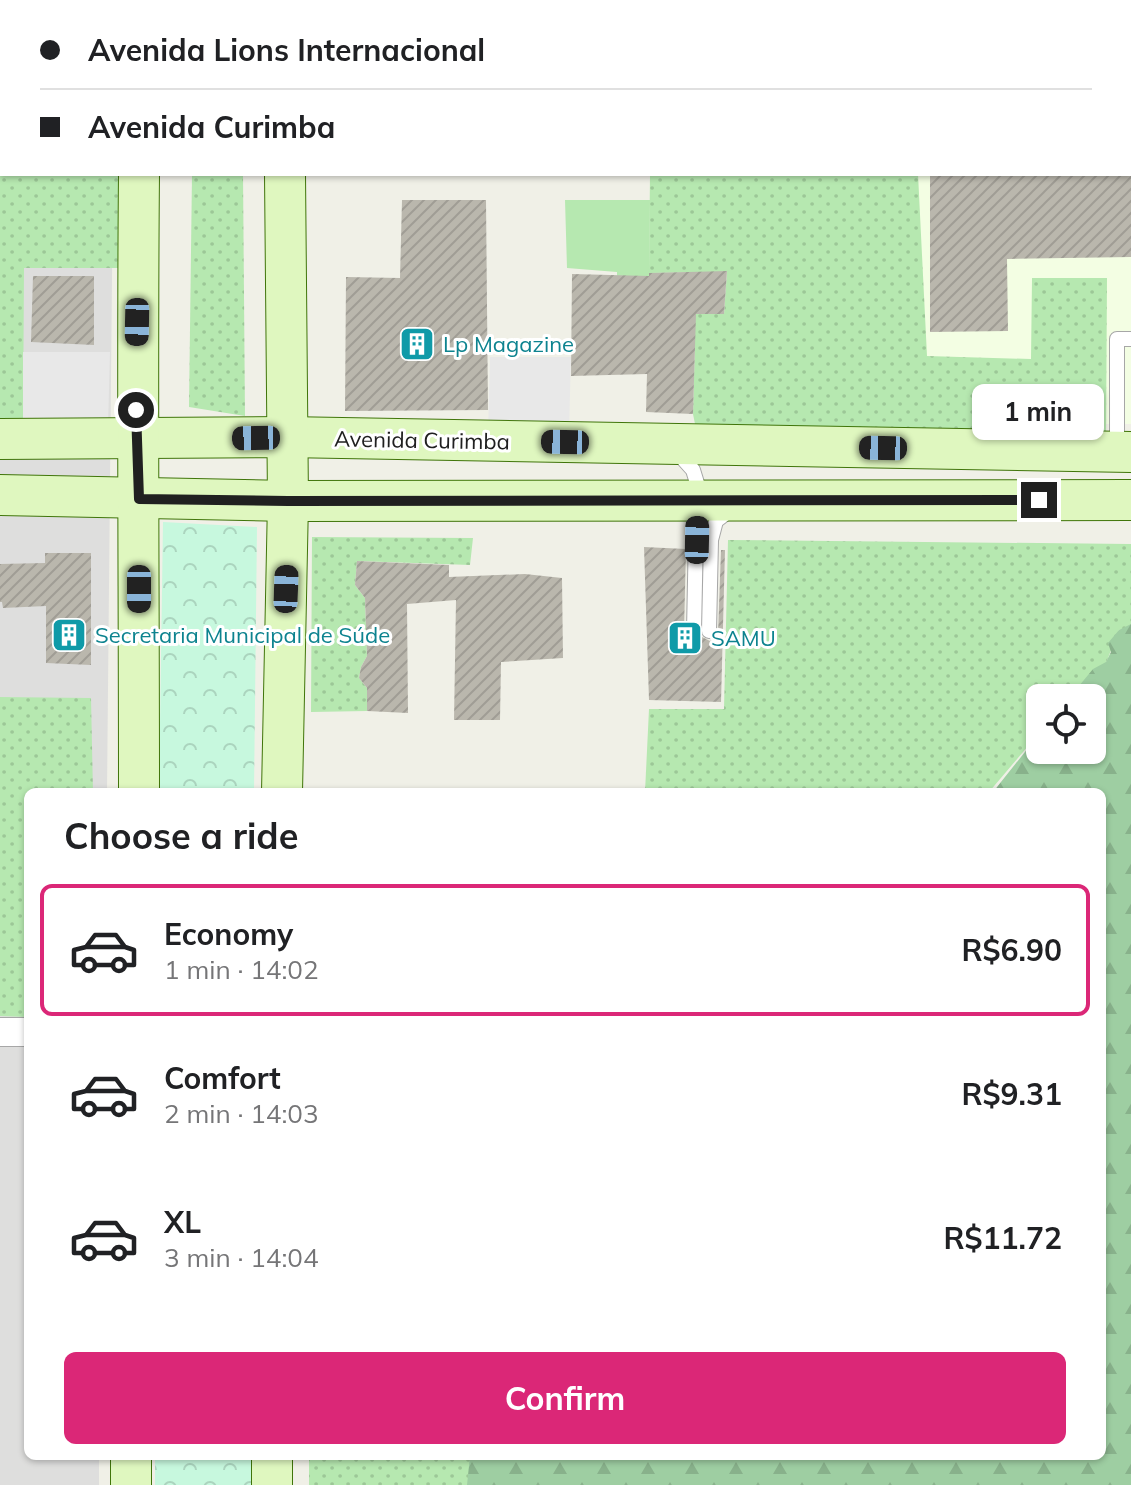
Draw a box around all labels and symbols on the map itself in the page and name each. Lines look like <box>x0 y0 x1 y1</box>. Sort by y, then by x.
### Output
car <box>125 298 149 346</box>
building icon: Lp Magazine <box>398 325 436 363</box>
place label: Lp Magazine <box>443 330 574 358</box>
callout: 1 min <box>973 384 1105 440</box>
route start <box>118 392 154 428</box>
street label: Avenida Curimba <box>334 424 510 456</box>
car <box>232 426 280 450</box>
car <box>541 430 589 454</box>
car <box>859 436 907 460</box>
route end <box>1021 482 1057 518</box>
car <box>685 516 709 564</box>
car <box>127 565 151 613</box>
car <box>273 565 299 613</box>
building icon: Secretaria Municipal de Súde <box>50 616 88 654</box>
building icon: SAMU <box>666 619 704 657</box>
place label: Secretaria Municipal de Súde <box>95 621 390 649</box>
place label: SAMU <box>711 624 776 652</box>

